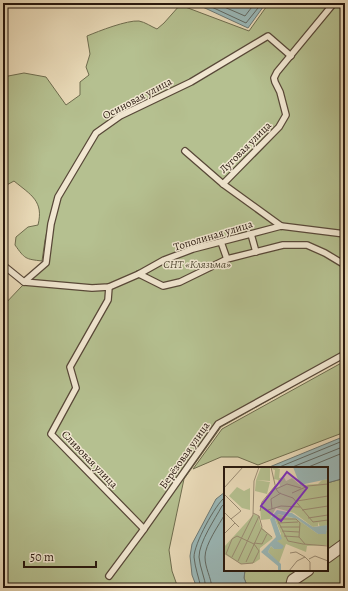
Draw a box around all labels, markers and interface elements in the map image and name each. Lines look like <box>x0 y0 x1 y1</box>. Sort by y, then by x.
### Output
street label: Осиновая улица <box>100 73 175 123</box>
street label: Луговая улица <box>216 117 275 177</box>
street label: Тополиная улица <box>172 216 255 255</box>
park label: СНТ «Клязьма» <box>163 257 231 272</box>
street label: Берёзовая улица <box>156 418 214 492</box>
street label: Сливовая улица <box>58 427 122 492</box>
inset map <box>224 467 328 571</box>
scale bar <box>24 543 96 569</box>
text: 50 m <box>30 549 54 565</box>

